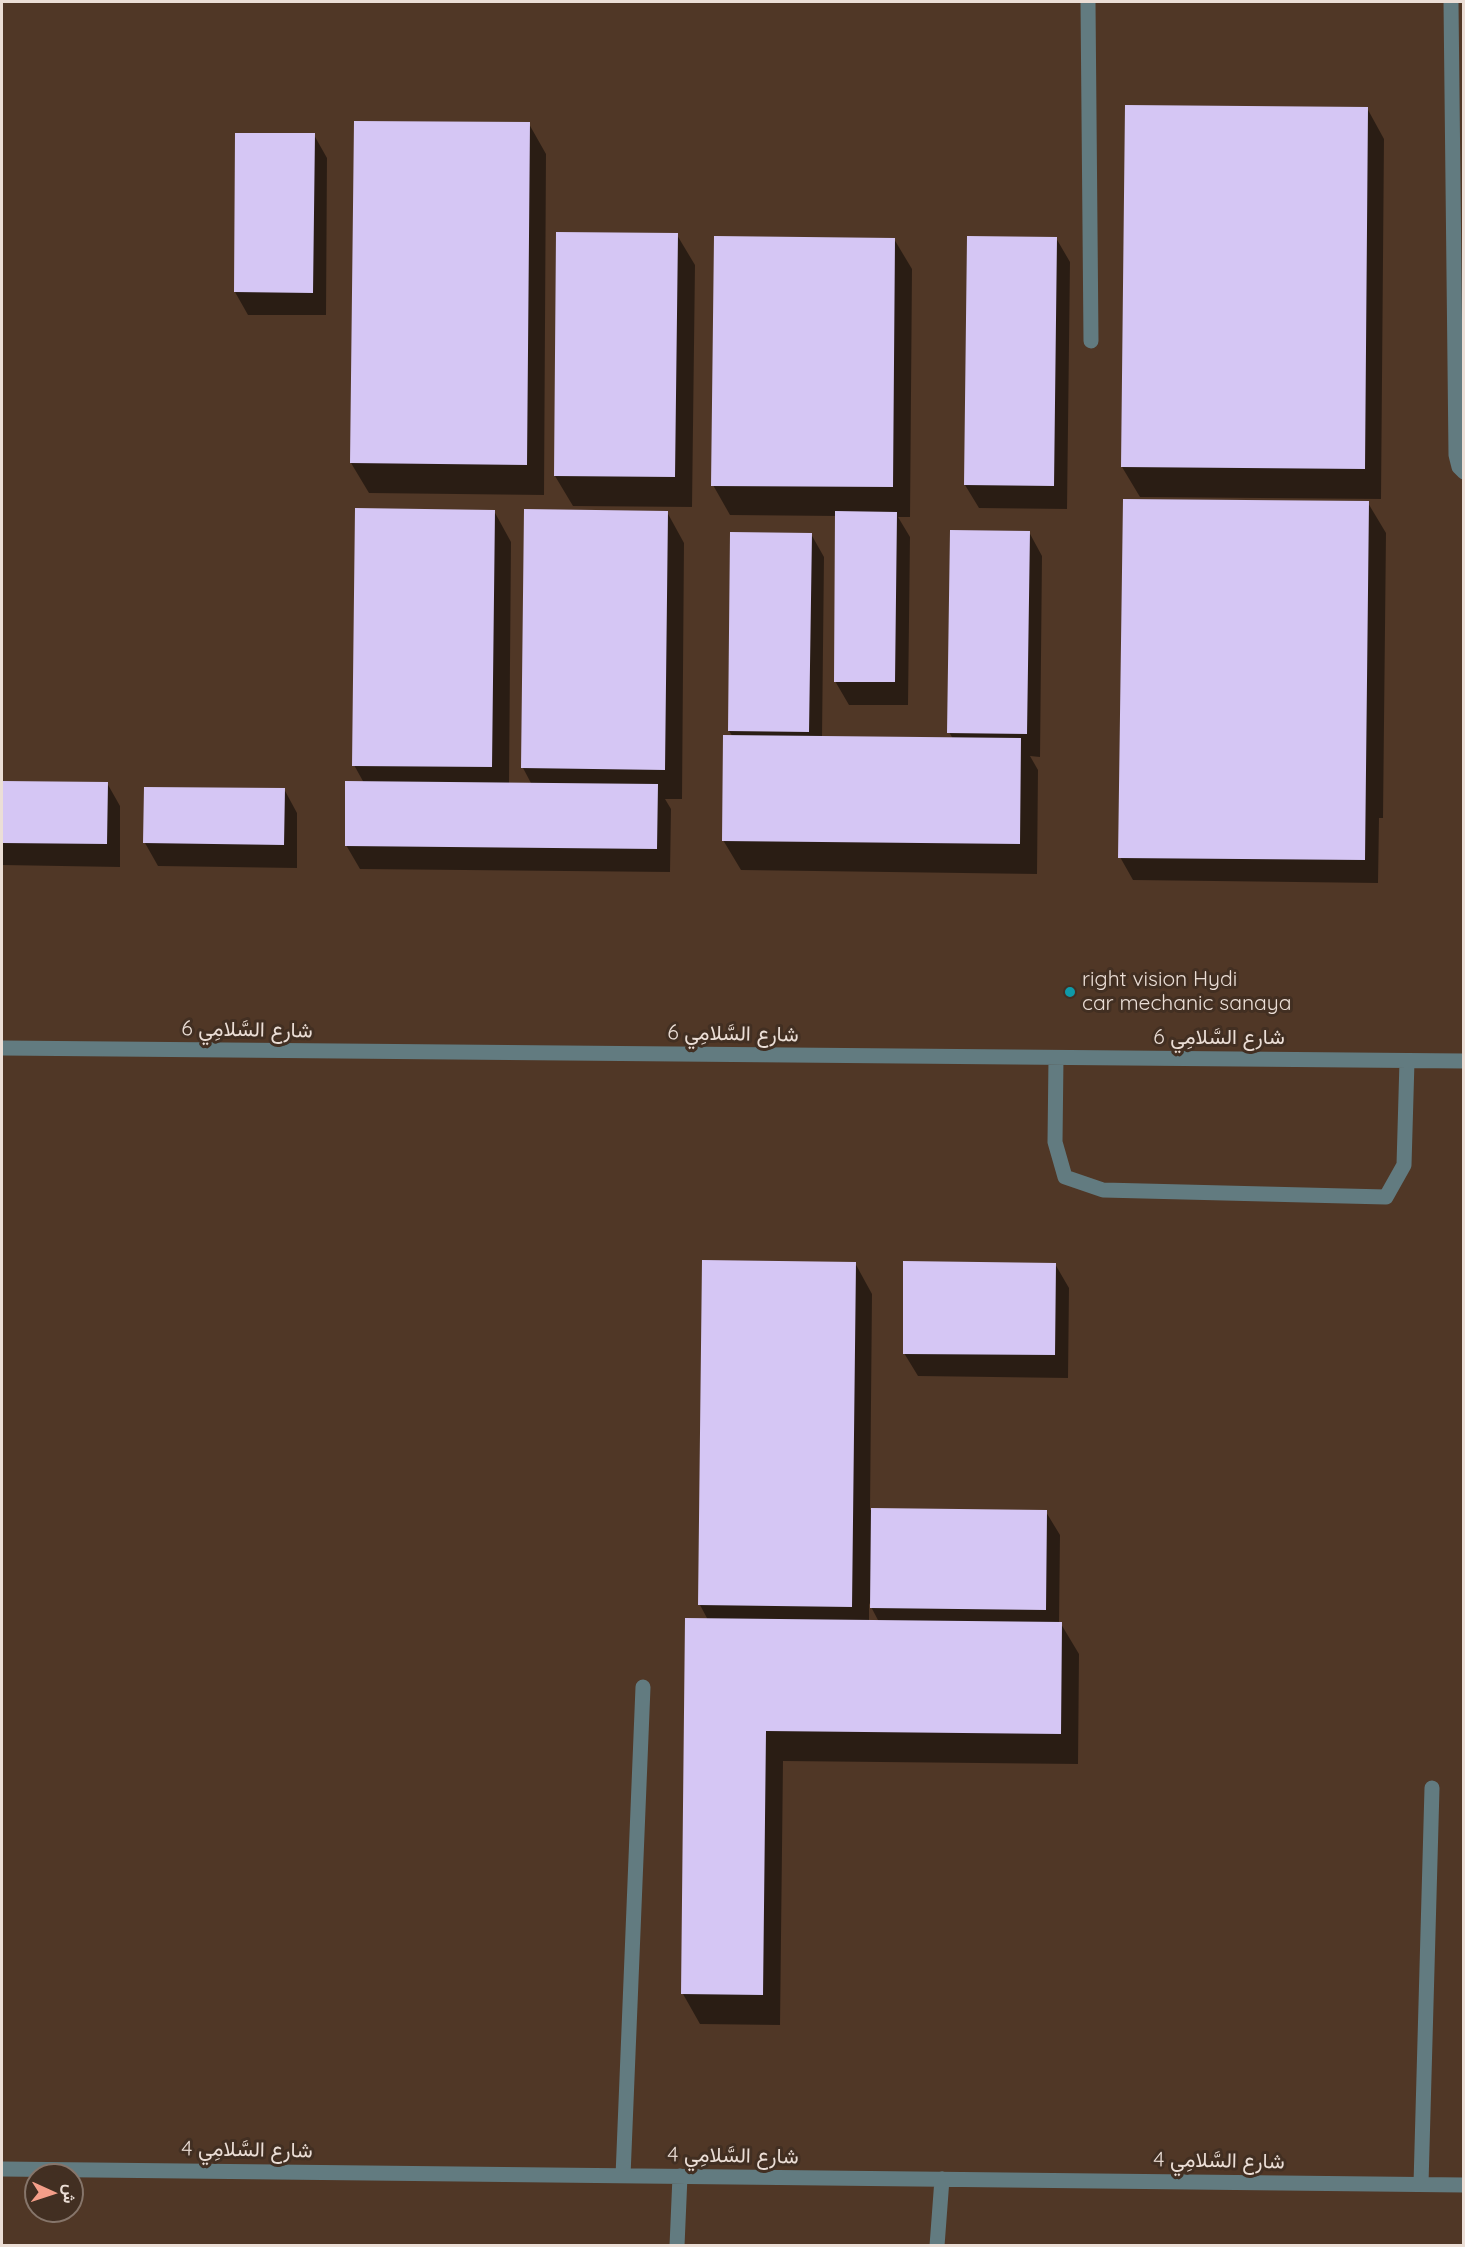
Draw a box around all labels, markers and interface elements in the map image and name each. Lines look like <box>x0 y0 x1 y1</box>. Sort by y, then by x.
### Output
place label: right vision Hydi car mechanic sanaya <box>1082 967 1291 1017</box>
marker: right vision Hydi car mechanic sanaya <box>1063 985 1077 999</box>
street label: شارع السَّلامِي 6 <box>181 1016 313 1044</box>
street label: شارع السَّلامِي 6 <box>667 1020 799 1048</box>
street label: شارع السَّلامِي 6 <box>1153 1025 1285 1051</box>
street label: شارع السَّلامِي 4 <box>181 2136 313 2164</box>
street label: شارع السَّلامِي 4 <box>667 2142 799 2170</box>
street label: شارع السَّلامِي 4 <box>1153 2147 1285 2175</box>
north arrow <box>24 2163 84 2223</box>
text: ش <box>59 2184 80 2204</box>

